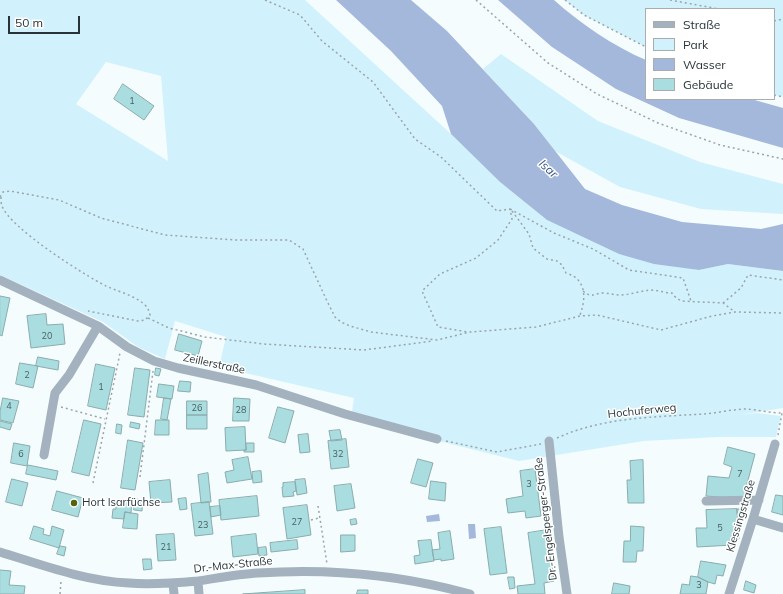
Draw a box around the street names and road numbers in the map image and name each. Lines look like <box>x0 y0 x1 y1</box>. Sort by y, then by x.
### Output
street label: Zeillerstraße <box>182 351 246 377</box>
street label: Hochuferweg <box>607 401 677 421</box>
street label: Dr.-Engelsperger-Straße <box>532 457 560 581</box>
street label: Klessingstraße <box>724 478 758 554</box>
street label: Dr.-Max-Straße <box>193 554 273 576</box>

